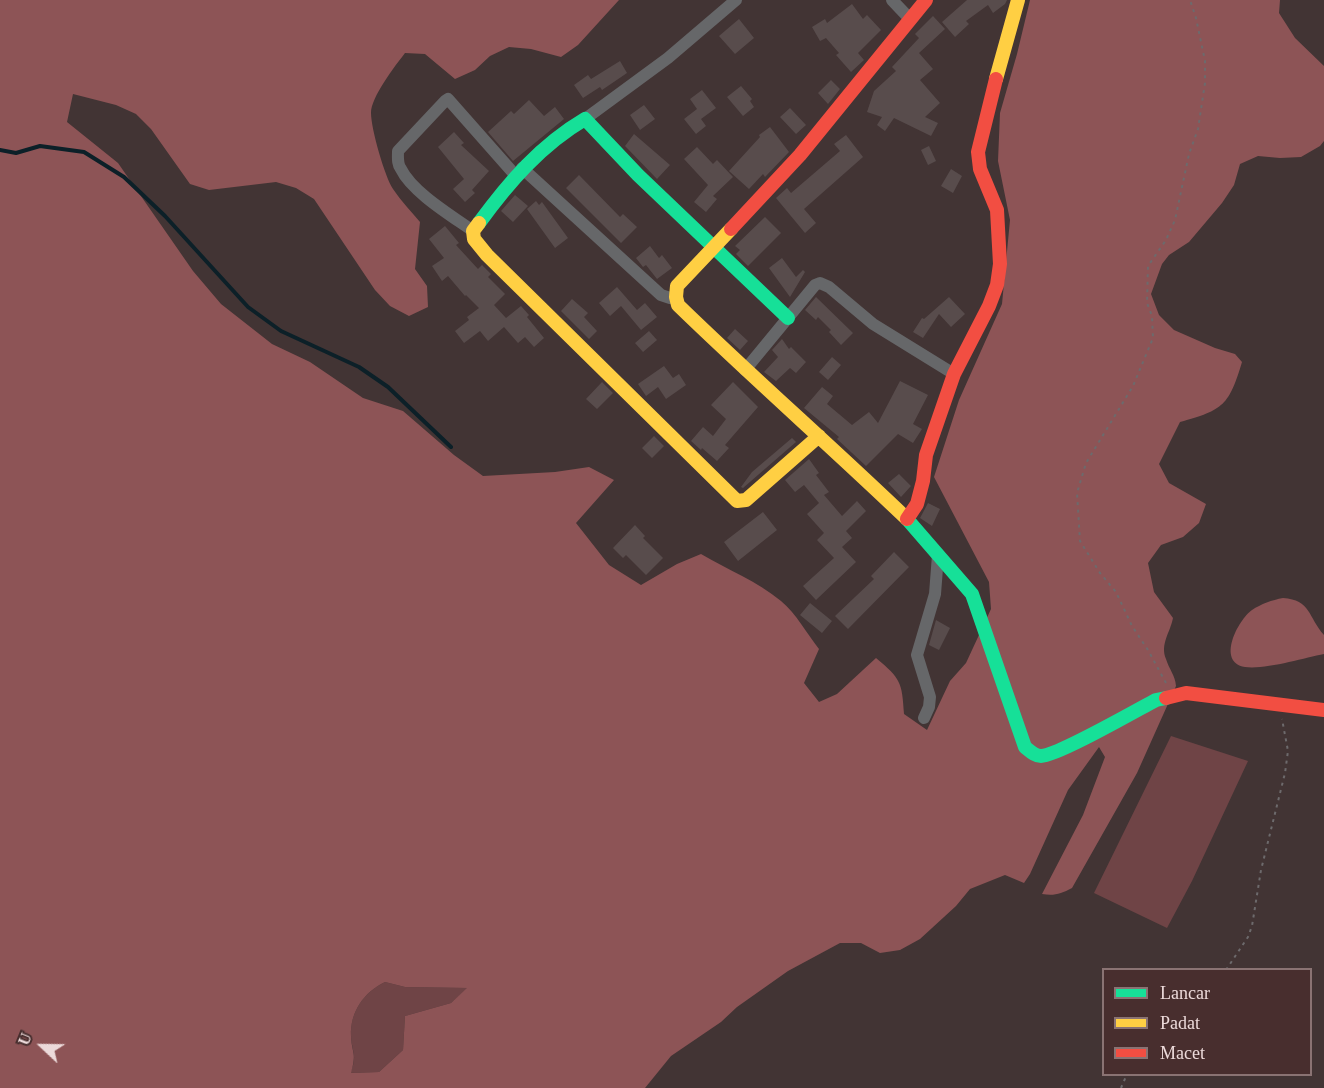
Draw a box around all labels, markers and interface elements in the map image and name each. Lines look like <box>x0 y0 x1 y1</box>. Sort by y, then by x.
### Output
legend <box>1102 968 1312 1076</box>
text: Lancar <box>1160 983 1210 1003</box>
text: Padat <box>1160 1013 1200 1033</box>
north arrow <box>12 1016 72 1076</box>
text: U <box>15 1031 35 1048</box>
text: Macet <box>1160 1043 1205 1063</box>

